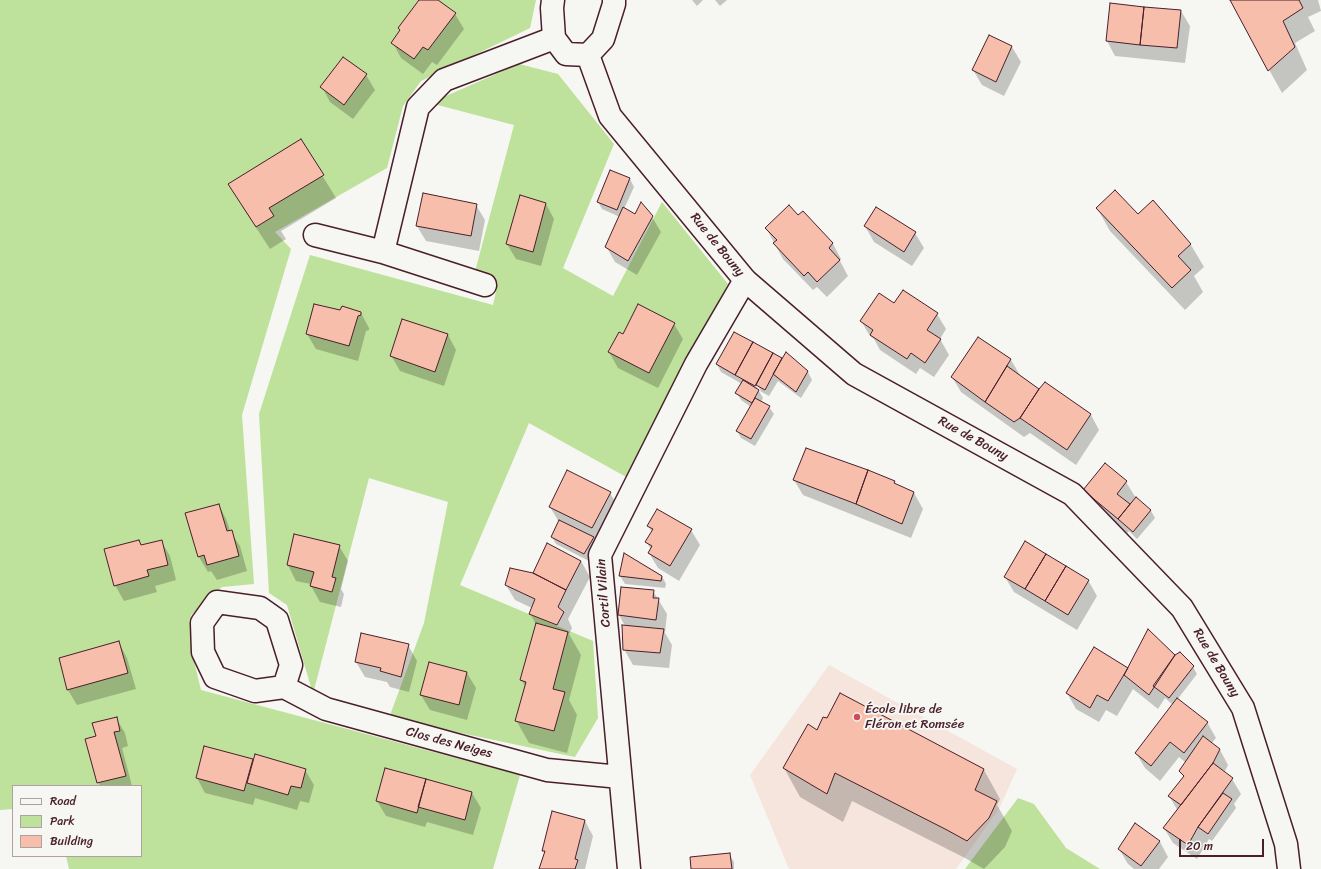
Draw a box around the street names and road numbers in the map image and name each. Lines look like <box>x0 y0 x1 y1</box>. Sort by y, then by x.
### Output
street label: Rue de Bouny <box>687 210 747 280</box>
street label: Rue de Bouny <box>935 413 1011 465</box>
street label: Cortil Vilain <box>594 558 614 628</box>
street label: Rue de Bouny <box>1189 626 1243 700</box>
street label: Clos des Neiges <box>404 724 494 762</box>

